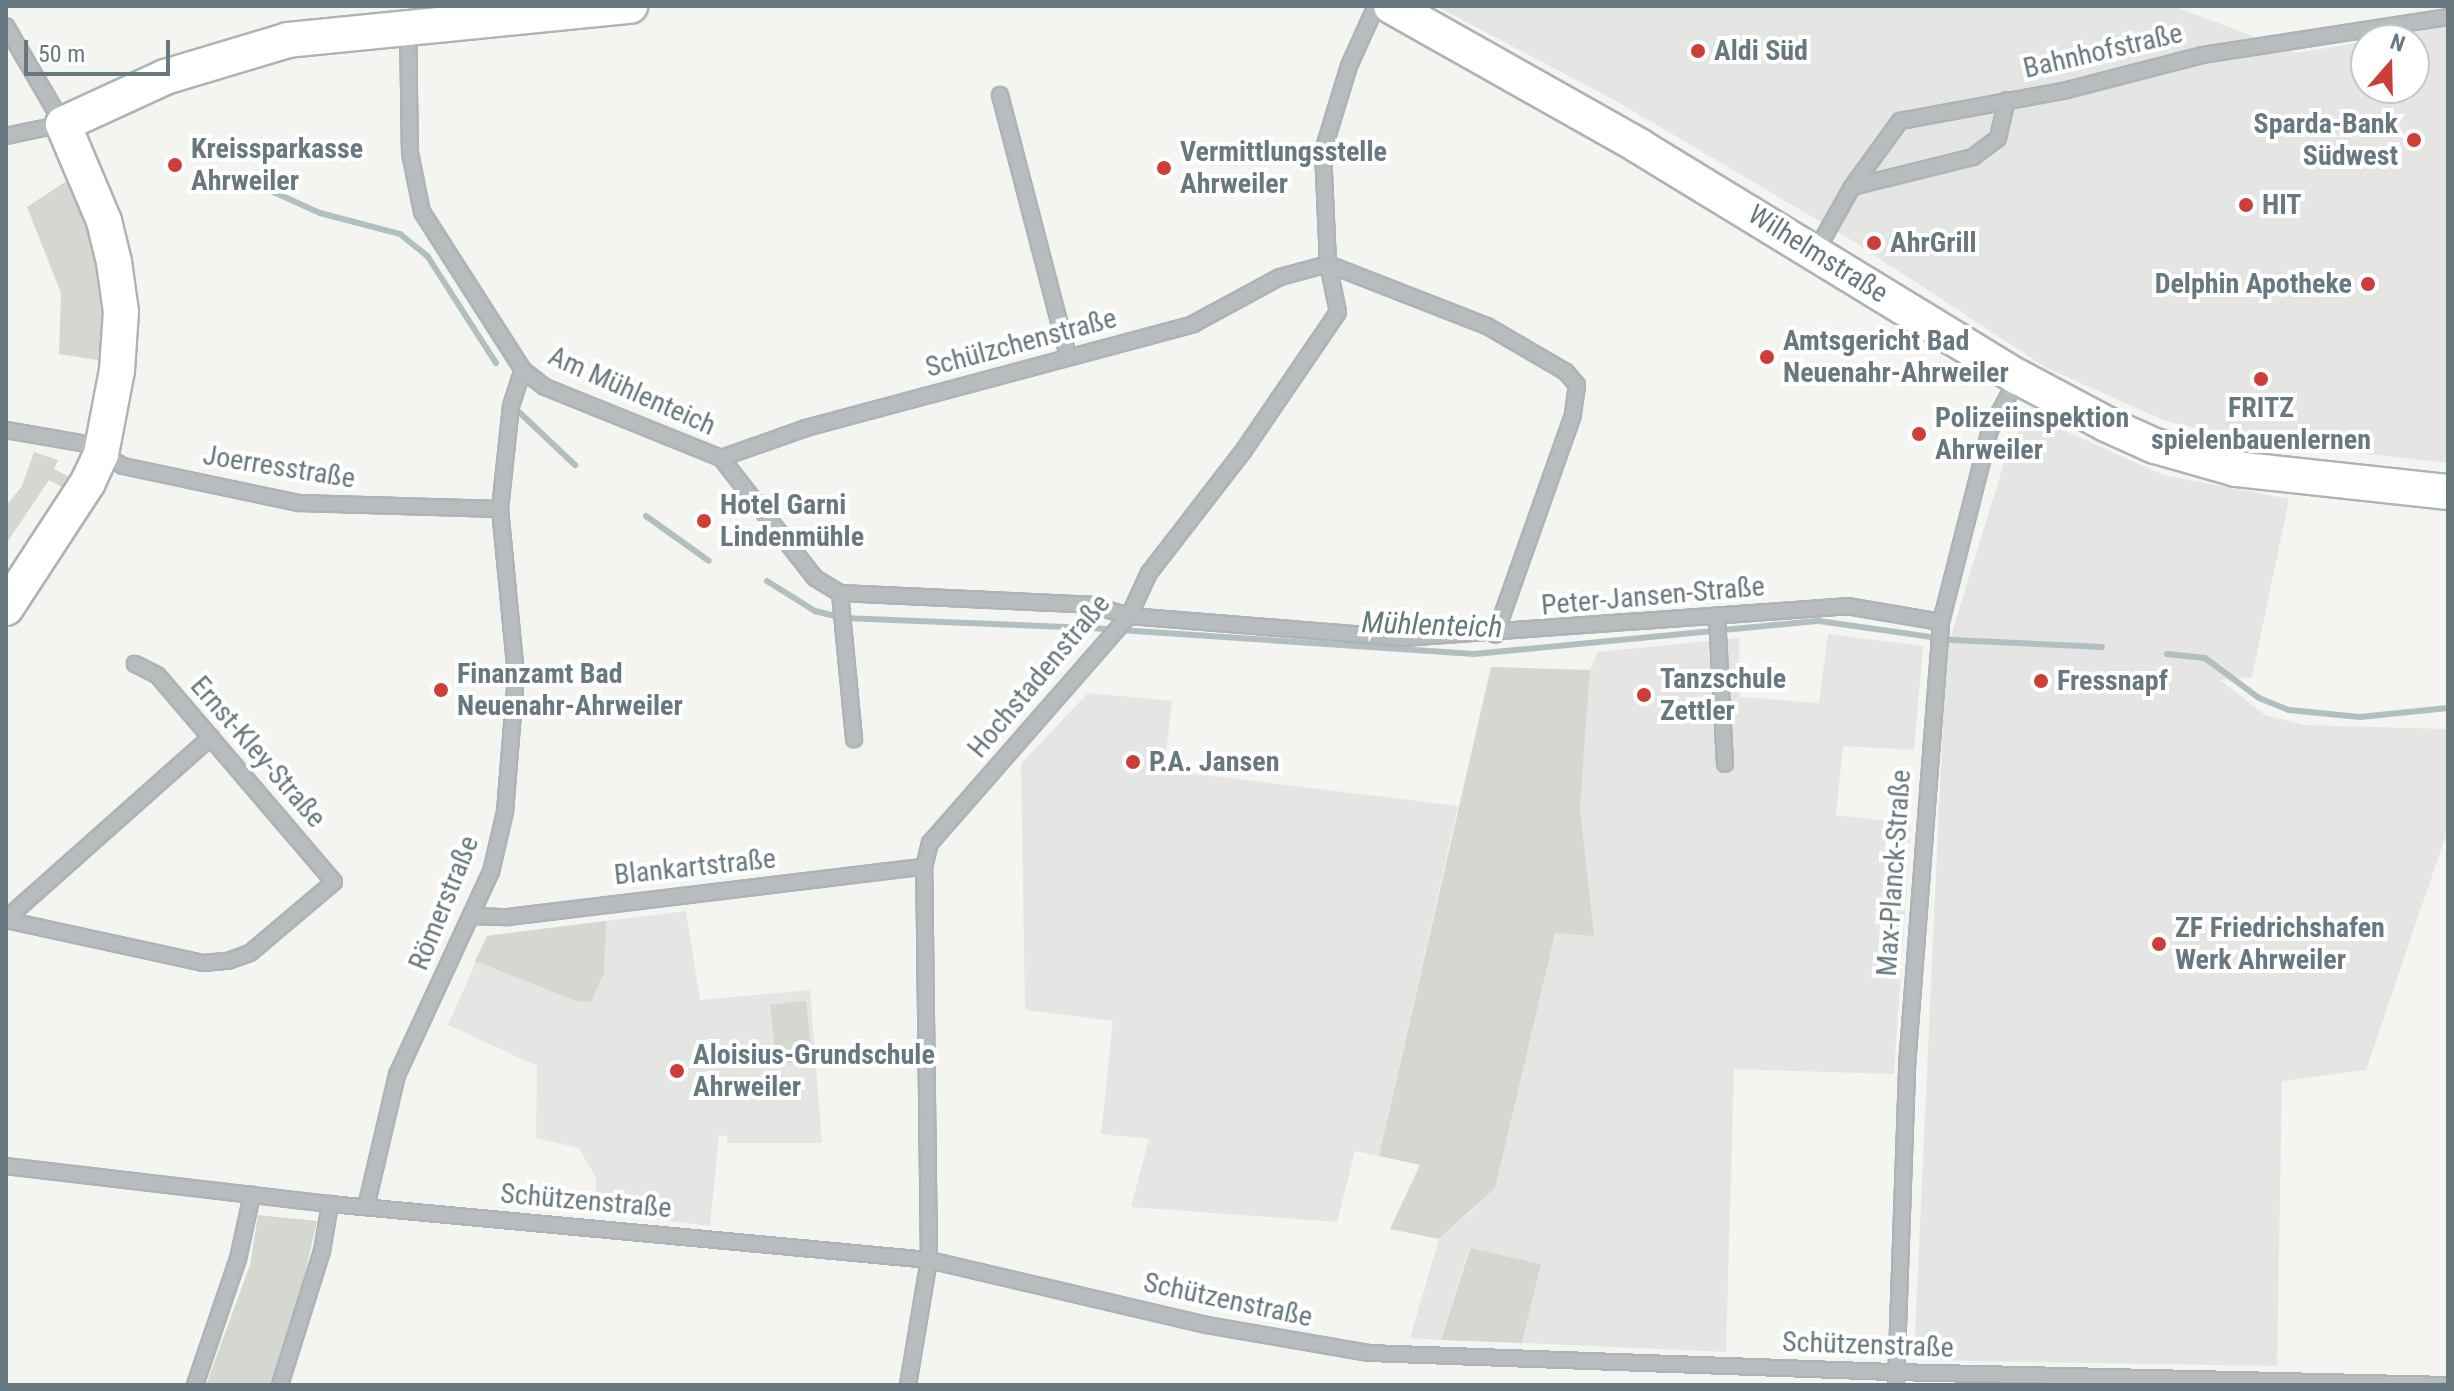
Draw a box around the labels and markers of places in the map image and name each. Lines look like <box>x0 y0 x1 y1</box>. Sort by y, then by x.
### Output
place label: Aldi Süd <box>1714 34 1808 68</box>
marker: Aldi Süd <box>1689 42 1707 60</box>
place label: Sparda-Bank Südwest <box>2254 107 2398 173</box>
marker: Sparda-Bank Südwest <box>2405 131 2423 149</box>
place label: Kreissparkasse Ahrweiler <box>191 132 363 198</box>
place label: Vermittlungsstelle Ahrweiler <box>1180 135 1387 201</box>
marker: Kreissparkasse Ahrweiler <box>166 156 184 174</box>
marker: Vermittlungsstelle Ahrweiler <box>1155 159 1173 177</box>
place label: HIT <box>2262 188 2302 222</box>
marker: HIT <box>2237 196 2255 214</box>
place label: AhrGrill <box>1890 226 1977 260</box>
marker: AhrGrill <box>1865 234 1883 252</box>
place label: Delphin Apotheke <box>2155 267 2352 301</box>
marker: Delphin Apotheke <box>2359 275 2377 293</box>
place label: Amtsgericht Bad Neuenahr-Ahrweiler <box>1783 324 2009 390</box>
marker: Amtsgericht Bad Neuenahr-Ahrweiler <box>1758 348 1776 366</box>
marker: FRITZ spielenbauenlernen <box>2252 370 2270 388</box>
place label: FRITZ spielenbauenlernen <box>2151 391 2371 457</box>
place label: Polizeiinspektion Ahrweiler <box>1935 401 2129 467</box>
marker: Polizeiinspektion Ahrweiler <box>1910 425 1928 443</box>
place label: Hotel Garni Lindenmühle <box>720 488 864 554</box>
marker: Hotel Garni Lindenmühle <box>695 512 713 530</box>
place label: Finanzamt Bad Neuenahr-Ahrweiler <box>457 657 683 723</box>
place label: Tanzschule Zettler <box>1660 662 1786 728</box>
place label: Fressnapf <box>2057 664 2168 698</box>
marker: Fressnapf <box>2032 672 2050 690</box>
marker: Finanzamt Bad Neuenahr-Ahrweiler <box>432 681 450 699</box>
marker: Tanzschule Zettler <box>1635 686 1653 704</box>
place label: P.A. Jansen <box>1149 745 1279 779</box>
marker: P.A. Jansen <box>1124 753 1142 771</box>
place label: ZF Friedrichshafen Werk Ahrweiler <box>2175 911 2385 977</box>
marker: ZF Friedrichshafen Werk Ahrweiler <box>2150 935 2168 953</box>
place label: Aloisius-Grundschule Ahrweiler <box>693 1038 935 1104</box>
marker: Aloisius-Grundschule Ahrweiler <box>668 1062 686 1080</box>

